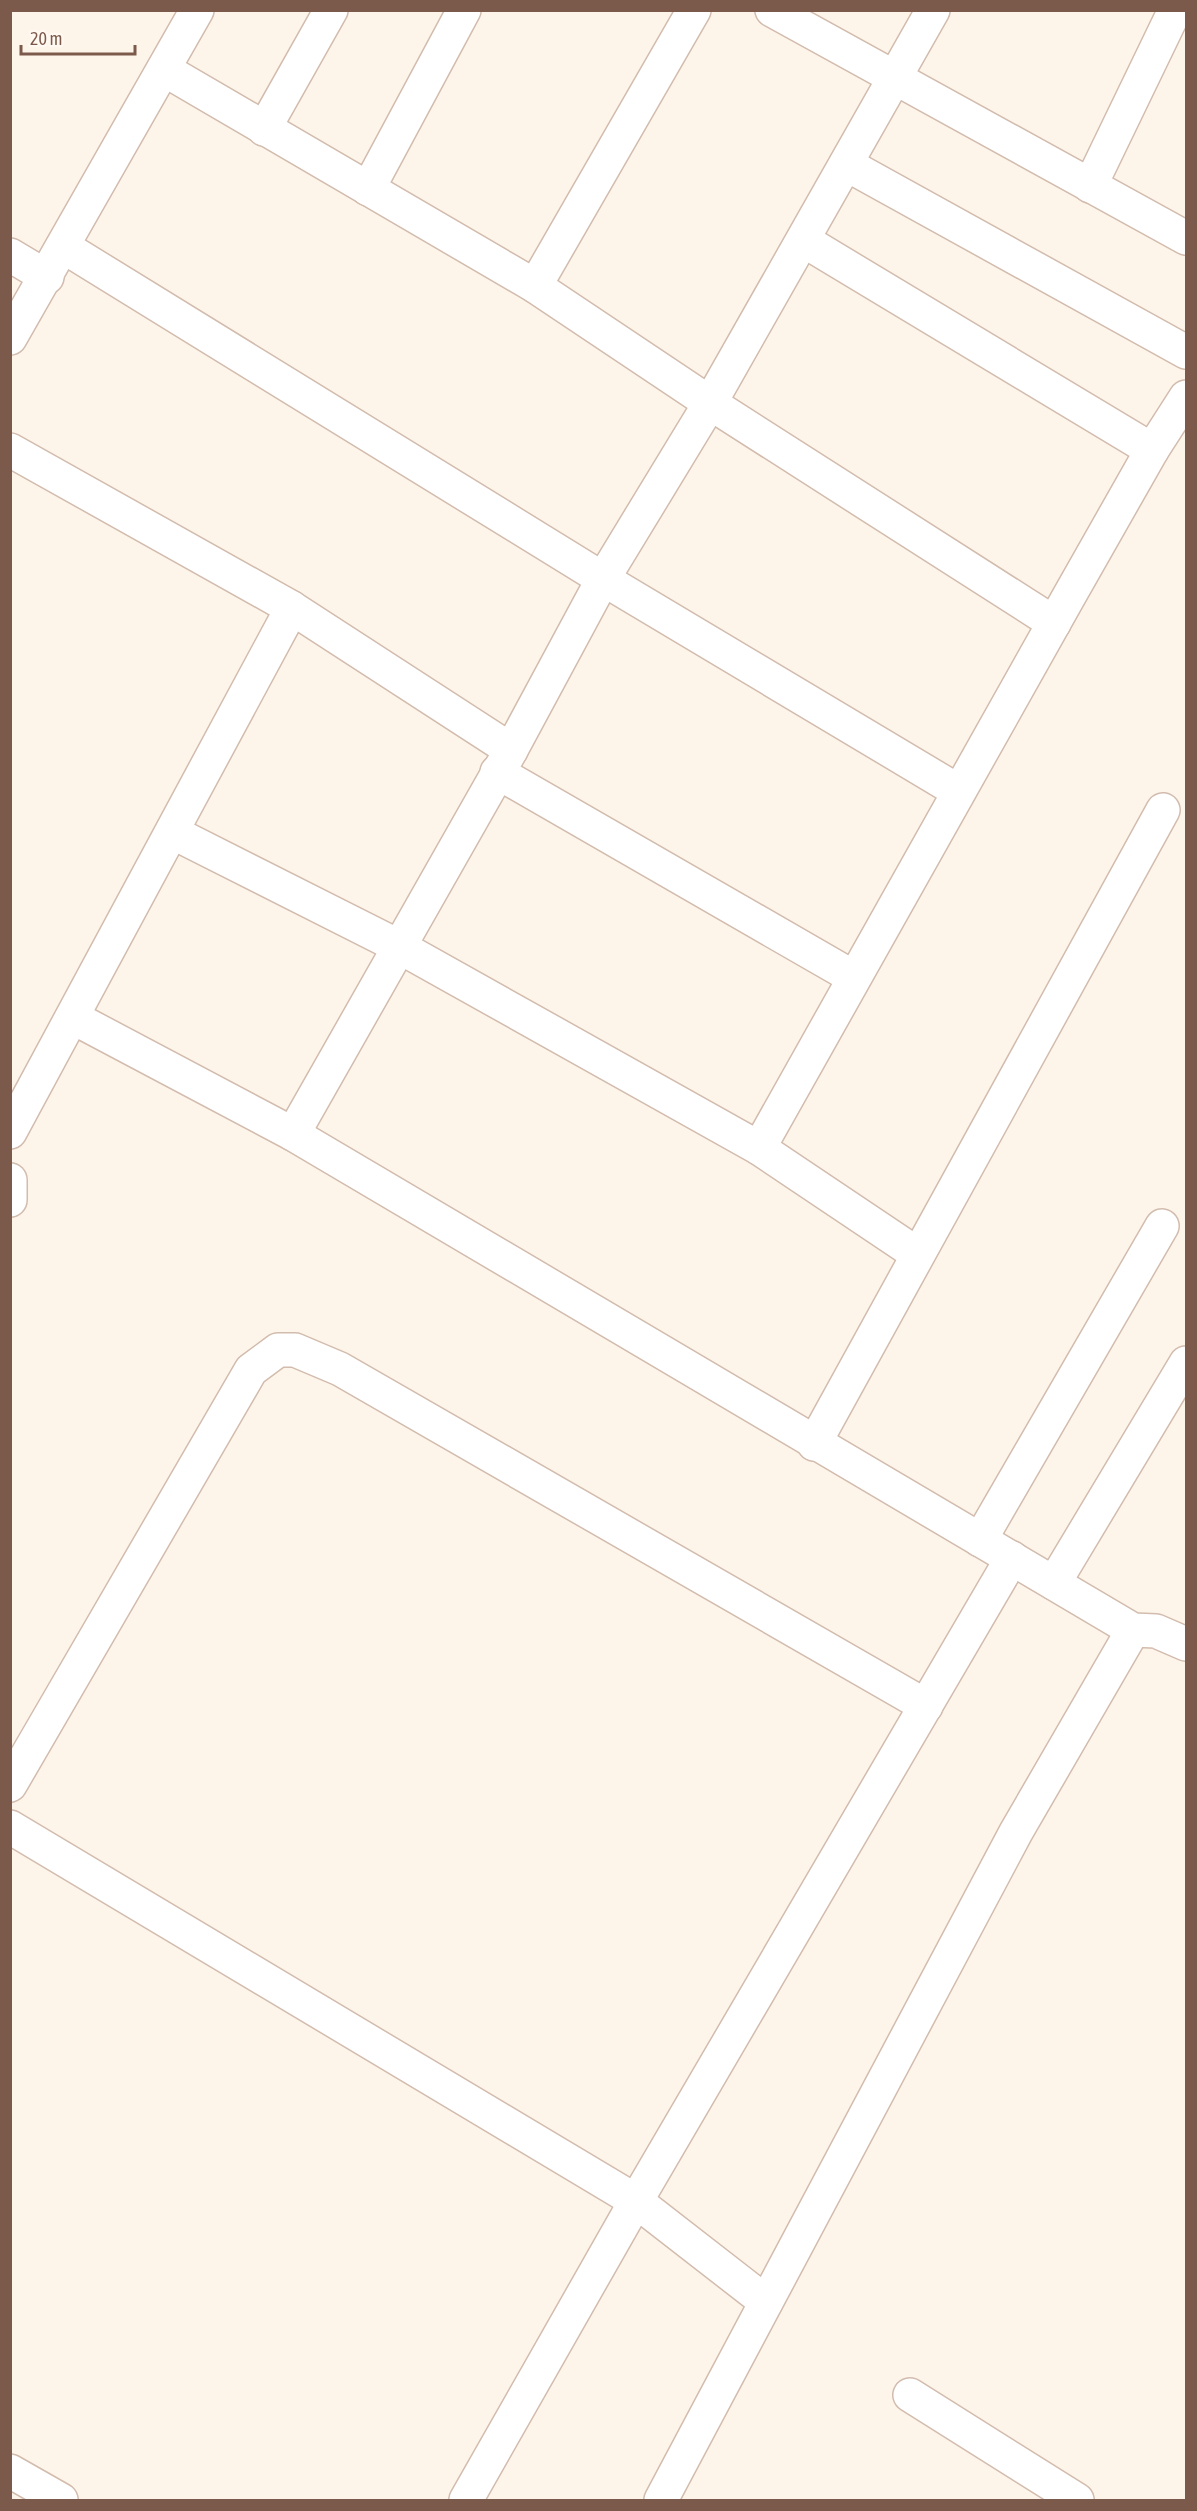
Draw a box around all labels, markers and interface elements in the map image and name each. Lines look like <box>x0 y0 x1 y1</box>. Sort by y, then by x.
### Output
scale bar <box>21 18 135 56</box>
text: 20 m <box>30 28 62 49</box>

